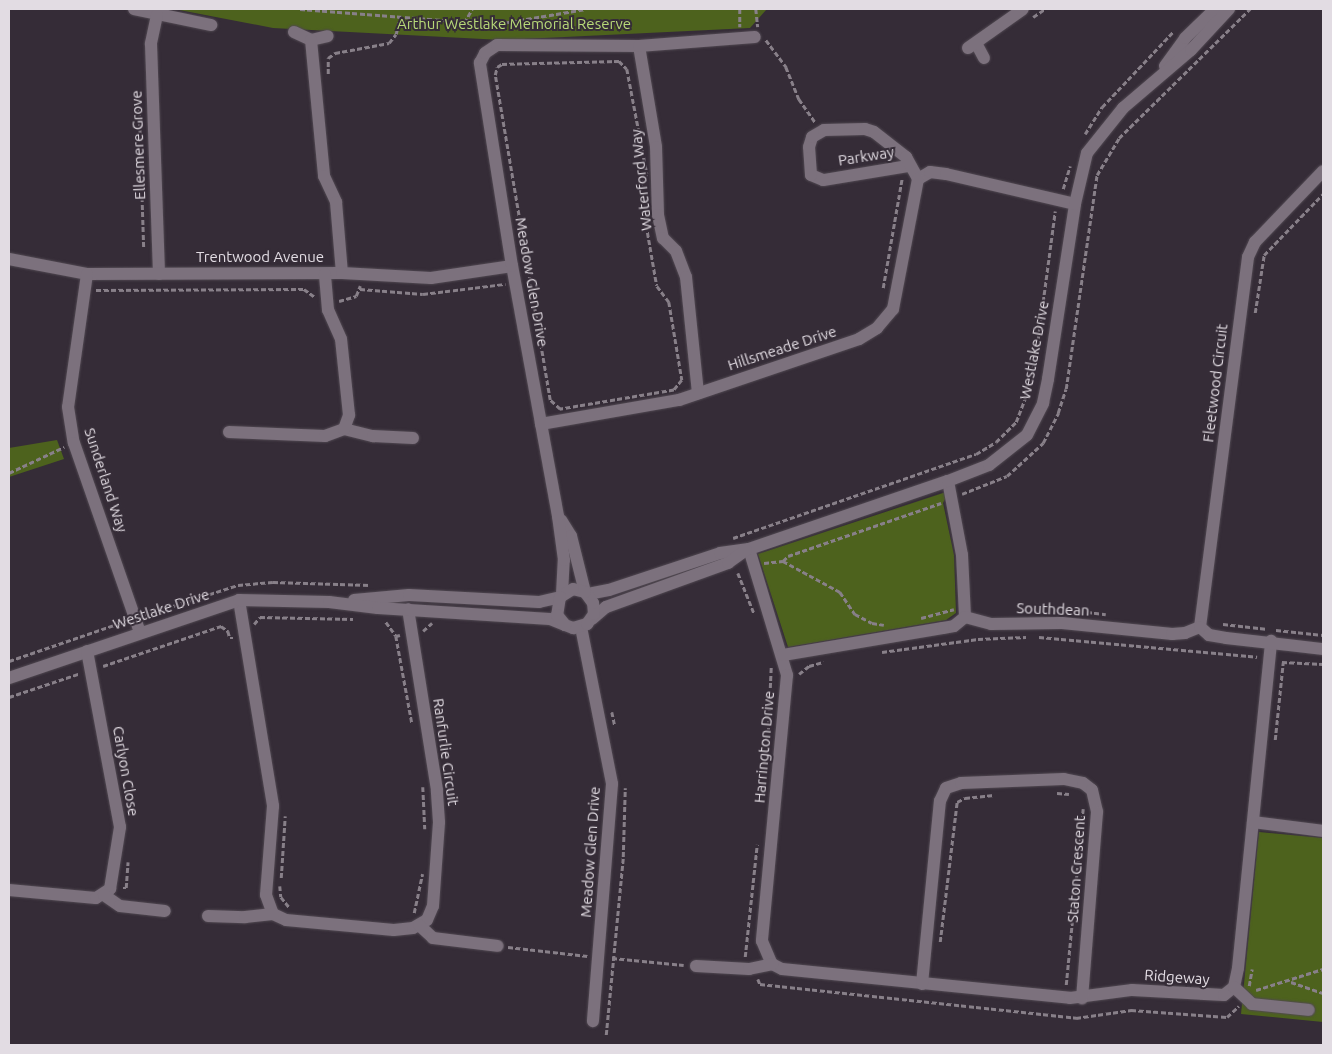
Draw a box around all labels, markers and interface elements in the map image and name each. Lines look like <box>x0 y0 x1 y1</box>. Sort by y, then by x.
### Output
park label: Arthur Westlake Memorial Reserve <box>397 15 631 33</box>
street label: Ellesmere Grove <box>127 90 149 200</box>
street label: Waterford Way <box>627 128 655 232</box>
street label: Parkway <box>837 143 895 169</box>
street label: Meadow Glen Drive <box>512 216 552 348</box>
street label: Trentwood Avenue <box>196 248 324 266</box>
street label: Westlake Drive <box>1016 299 1052 401</box>
street label: Hillsmeade Drive <box>725 322 839 374</box>
street label: Fleetwood Circuit <box>1199 323 1231 443</box>
street label: Sunderland Way <box>81 426 131 534</box>
street label: Westlake Drive <box>110 585 212 633</box>
street label: Southdean <box>1016 599 1090 619</box>
street label: Harrington Drive <box>750 690 778 804</box>
street label: Ranfurlie Circuit <box>430 697 462 807</box>
street label: Carlyon Close <box>109 725 143 817</box>
street label: Meadow Glen Drive <box>576 786 604 918</box>
street label: Staton Crescent <box>1063 815 1089 923</box>
street label: Ridgeway <box>1144 966 1210 988</box>

